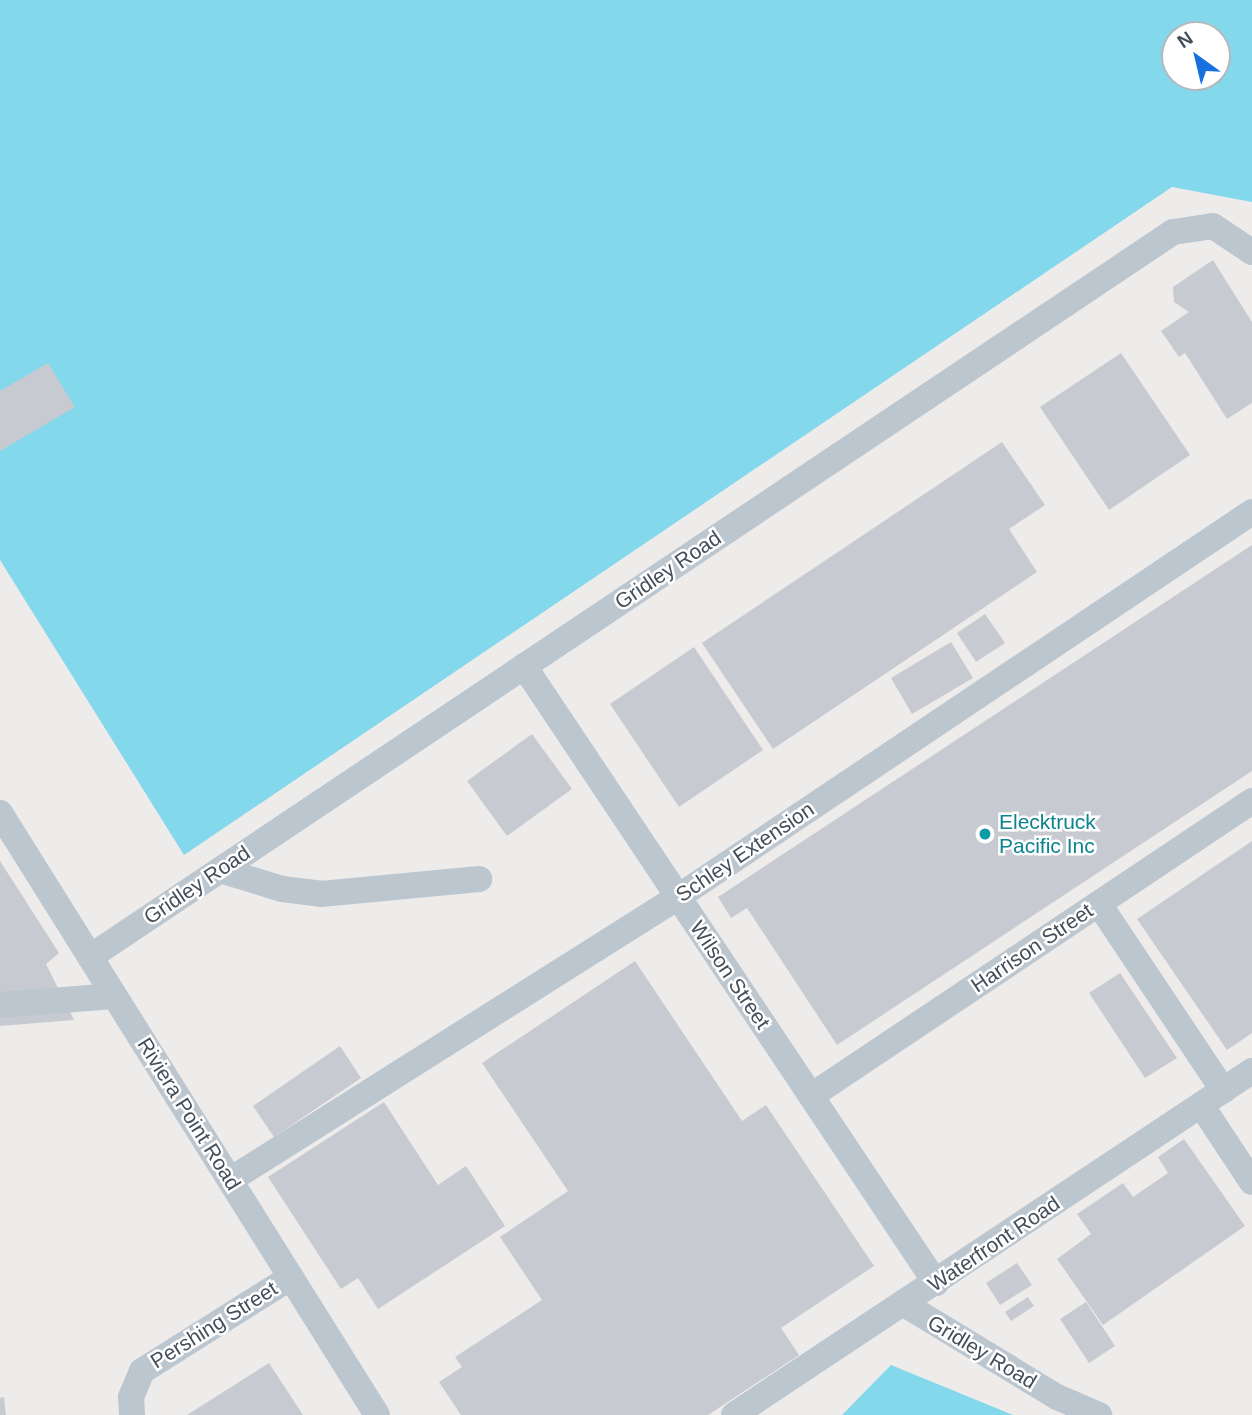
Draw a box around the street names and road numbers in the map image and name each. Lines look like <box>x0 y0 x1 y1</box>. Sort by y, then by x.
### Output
street label: Gridley Road <box>610 525 726 615</box>
street label: Schley Extension <box>671 797 819 907</box>
street label: Gridley Road <box>139 840 255 930</box>
street label: Harrison Street <box>966 898 1098 998</box>
street label: Wilson Street <box>685 916 775 1034</box>
street label: Riviera Point Road <box>132 1033 246 1195</box>
street label: Waterfront Road <box>923 1191 1065 1297</box>
street label: Pershing Street <box>146 1276 282 1374</box>
street label: Gridley Road <box>923 1310 1041 1394</box>

